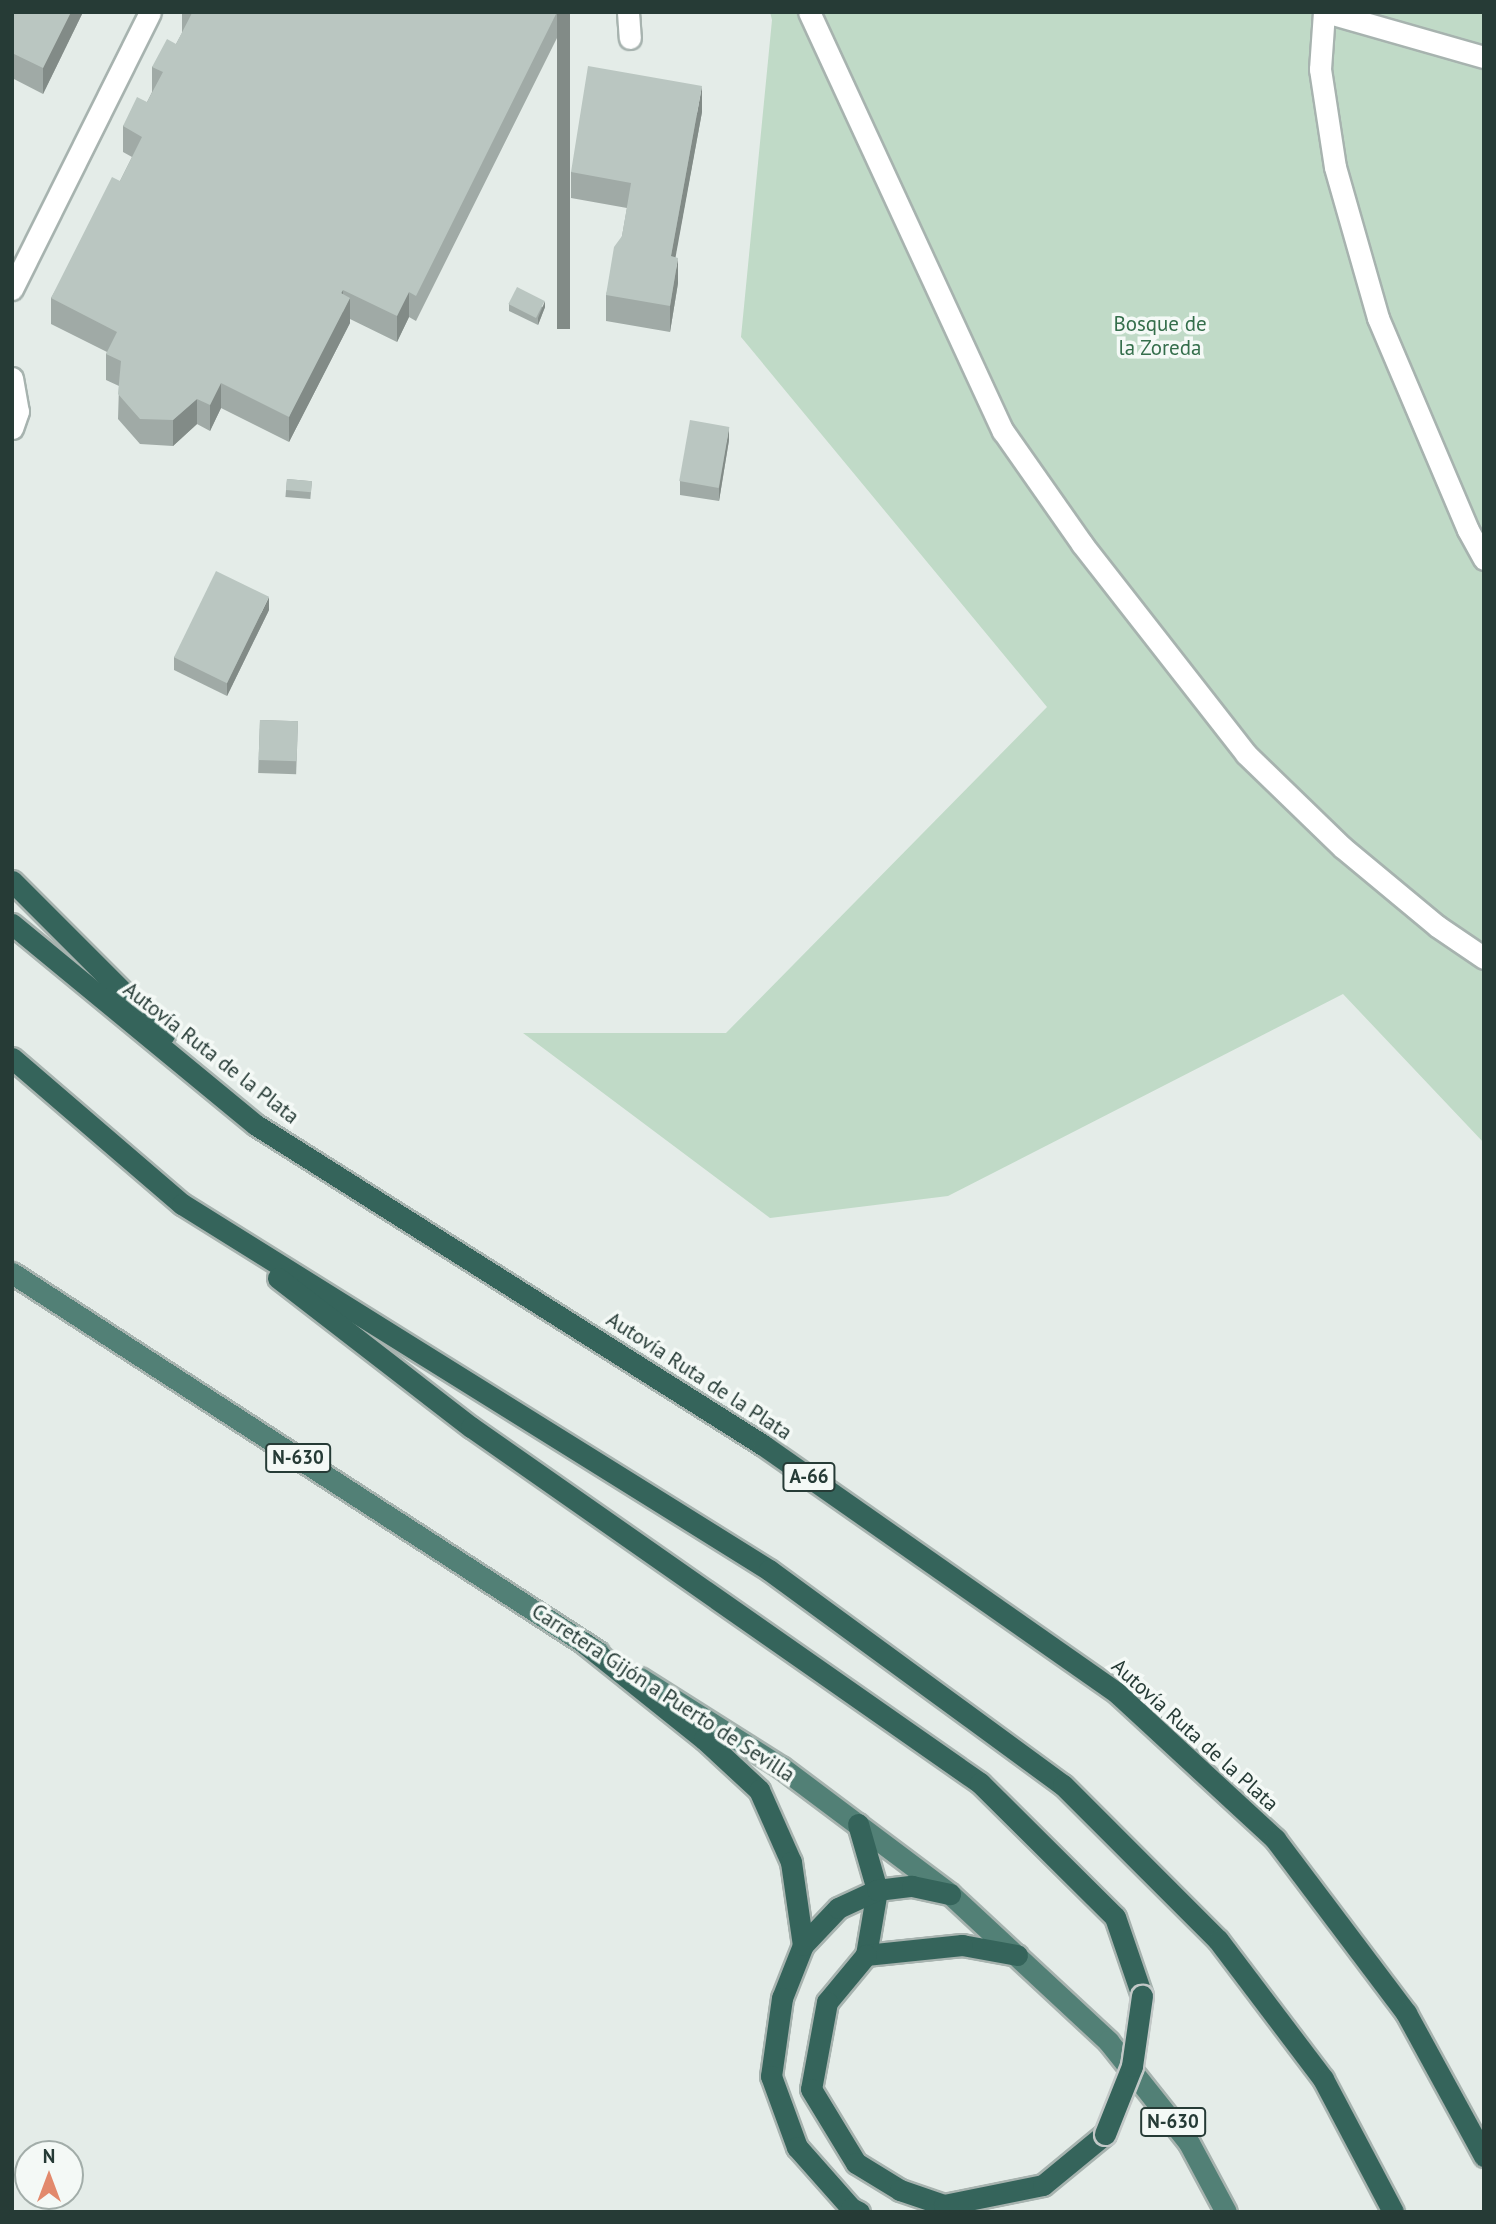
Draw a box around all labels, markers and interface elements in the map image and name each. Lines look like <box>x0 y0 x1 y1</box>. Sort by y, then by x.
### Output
park label: Bosque de la Zoreda <box>1113 311 1207 361</box>
street label: Autovía Ruta de la Plata <box>118 977 304 1129</box>
street label: Autovía Ruta de la Plata <box>602 1307 796 1445</box>
road number: N-630 <box>265 1442 331 1474</box>
road number: A-66 <box>781 1462 837 1492</box>
street label: Carretera Gijón a Puerto de Sevilla <box>527 1599 799 1787</box>
street label: Autovía Ruta de la Plata <box>1106 1654 1284 1816</box>
road number: N-630 <box>1140 2106 1206 2138</box>
north arrow <box>14 2140 84 2210</box>
text: N <box>43 2144 55 2168</box>

